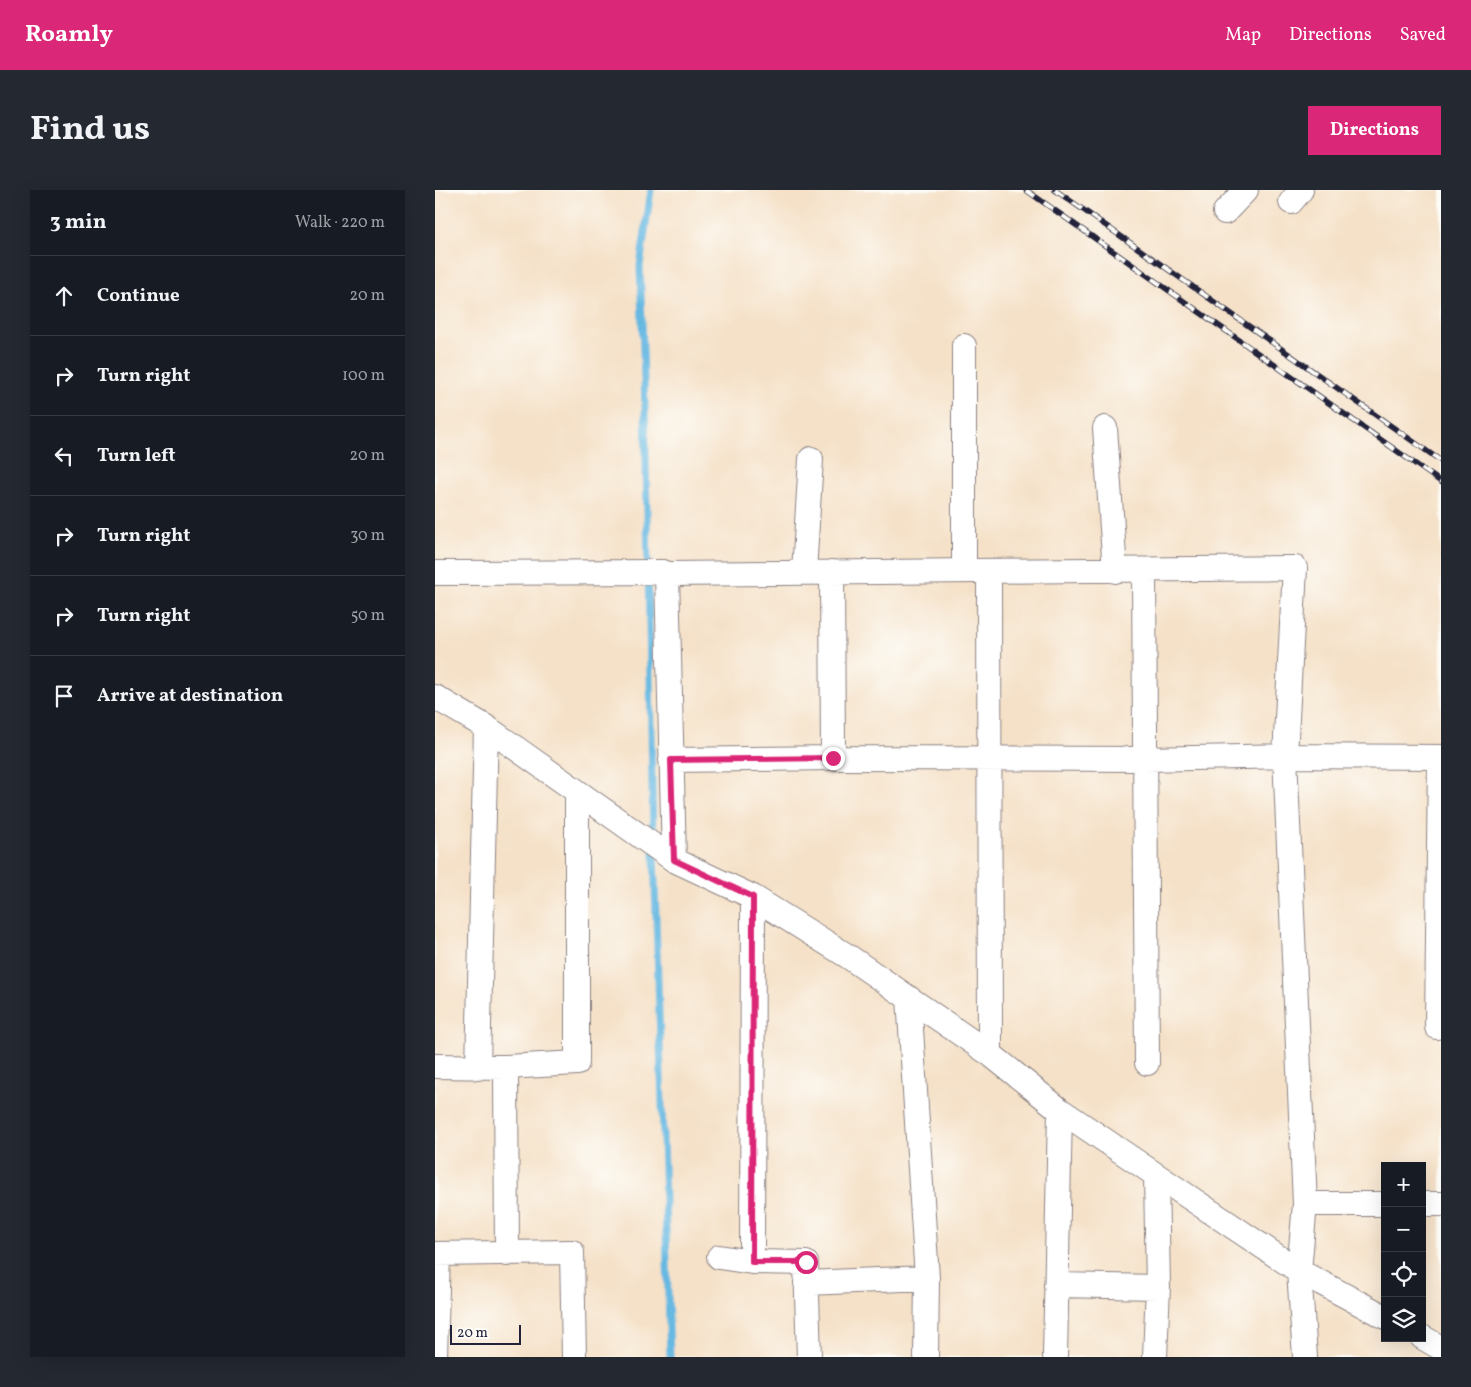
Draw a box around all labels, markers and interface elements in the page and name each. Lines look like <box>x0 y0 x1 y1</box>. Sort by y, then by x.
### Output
text: Roamly <box>25 18 113 52</box>
text: Map <box>1225 23 1261 48</box>
text: Directions <box>1289 23 1372 48</box>
text: Saved <box>1400 23 1446 48</box>
text: Find us <box>30 106 150 154</box>
button: Directions <box>1308 106 1441 155</box>
text: 3 min <box>50 208 106 237</box>
text: Walk · 220 m <box>295 212 385 234</box>
icon: ahead <box>50 282 78 310</box>
text: Continue <box>97 283 180 309</box>
text: 20 m <box>350 285 385 307</box>
icon: right <box>50 362 78 390</box>
text: Turn right <box>97 363 190 389</box>
text: 100 m <box>342 365 385 387</box>
icon: left <box>50 442 78 470</box>
text: Turn left <box>97 443 176 469</box>
text: 20 m <box>350 445 385 467</box>
icon: right <box>50 522 78 550</box>
text: Turn right <box>97 523 190 549</box>
text: 30 m <box>350 525 385 547</box>
icon: right <box>50 602 78 630</box>
text: Turn right <box>97 603 190 629</box>
text: 50 m <box>351 605 385 627</box>
icon: arrive <box>50 682 78 710</box>
text: Arrive at destination <box>97 683 283 709</box>
route end <box>822 747 845 770</box>
map controls <box>1381 1162 1426 1342</box>
button: + <box>1381 1162 1426 1207</box>
button: − <box>1381 1207 1426 1252</box>
route start <box>795 1251 818 1274</box>
button: locate <box>1381 1252 1426 1297</box>
button: layers <box>1381 1297 1426 1342</box>
scale bar <box>450 1322 521 1345</box>
text: 20 m <box>457 1324 488 1343</box>

